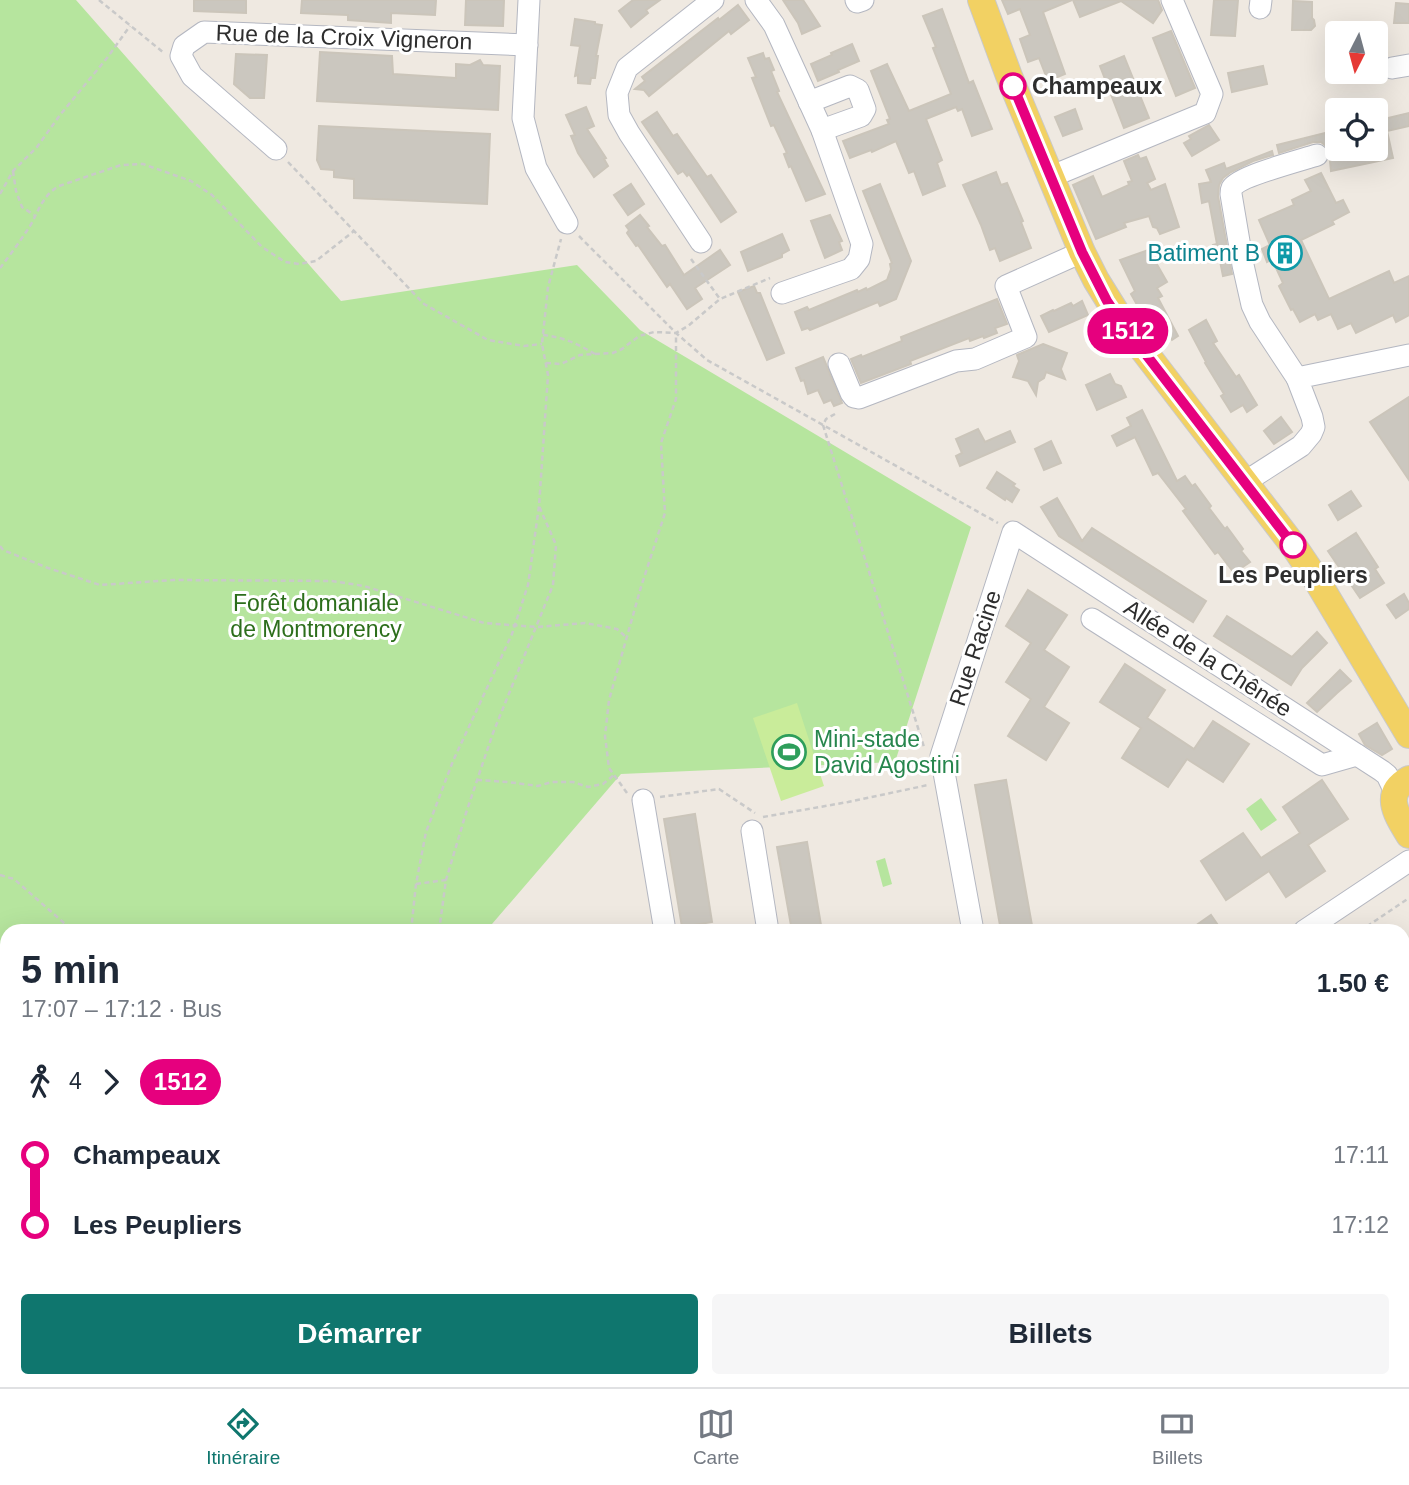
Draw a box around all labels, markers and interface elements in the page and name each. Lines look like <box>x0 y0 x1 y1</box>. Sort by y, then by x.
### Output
street label: Rue de la Croix Vigneron <box>215 20 473 54</box>
north arrow <box>1325 21 1388 84</box>
map controls <box>1325 21 1388 161</box>
marker: Champeaux <box>1000 73 1026 99</box>
place label: Champeaux <box>1032 73 1163 99</box>
button: locate <box>1325 98 1388 161</box>
building icon: Batiment B <box>1266 234 1304 272</box>
place label: Batiment B <box>1148 240 1260 266</box>
line badge: 1512 <box>1079 308 1177 354</box>
text: 1512 <box>1101 317 1155 344</box>
marker: Les Peupliers <box>1280 532 1306 558</box>
place label: Les Peupliers <box>1218 562 1368 588</box>
street label: Rue Racine <box>944 587 1006 709</box>
park label: Forêt domaniale de Montmorency <box>230 590 402 642</box>
street label: Allée de la Chênée <box>1119 594 1297 722</box>
place label: Mini-stade David Agostini <box>814 726 960 778</box>
sports icon: Mini-stade David Agostini <box>770 733 808 771</box>
text: 5 min <box>21 949 120 991</box>
text: 1.50 € <box>1317 968 1389 998</box>
text: 17:07 – 17:12 · Bus <box>21 996 222 1022</box>
icon: walk <box>21 1063 59 1101</box>
icon: forward <box>92 1063 130 1101</box>
text: 4 <box>69 1068 82 1094</box>
text: 1512 <box>154 1068 207 1095</box>
text: Champeaux <box>73 1140 220 1170</box>
text: 17:11 <box>1333 1142 1389 1168</box>
text: Les Peupliers <box>73 1210 242 1240</box>
text: 17:12 <box>1331 1212 1389 1238</box>
button: Démarrer <box>21 1294 698 1374</box>
button: Billets <box>712 1294 1389 1374</box>
tab: Itinéraire <box>206 1405 280 1469</box>
tab: Carte <box>693 1405 739 1469</box>
tab: Billets <box>1152 1405 1203 1469</box>

